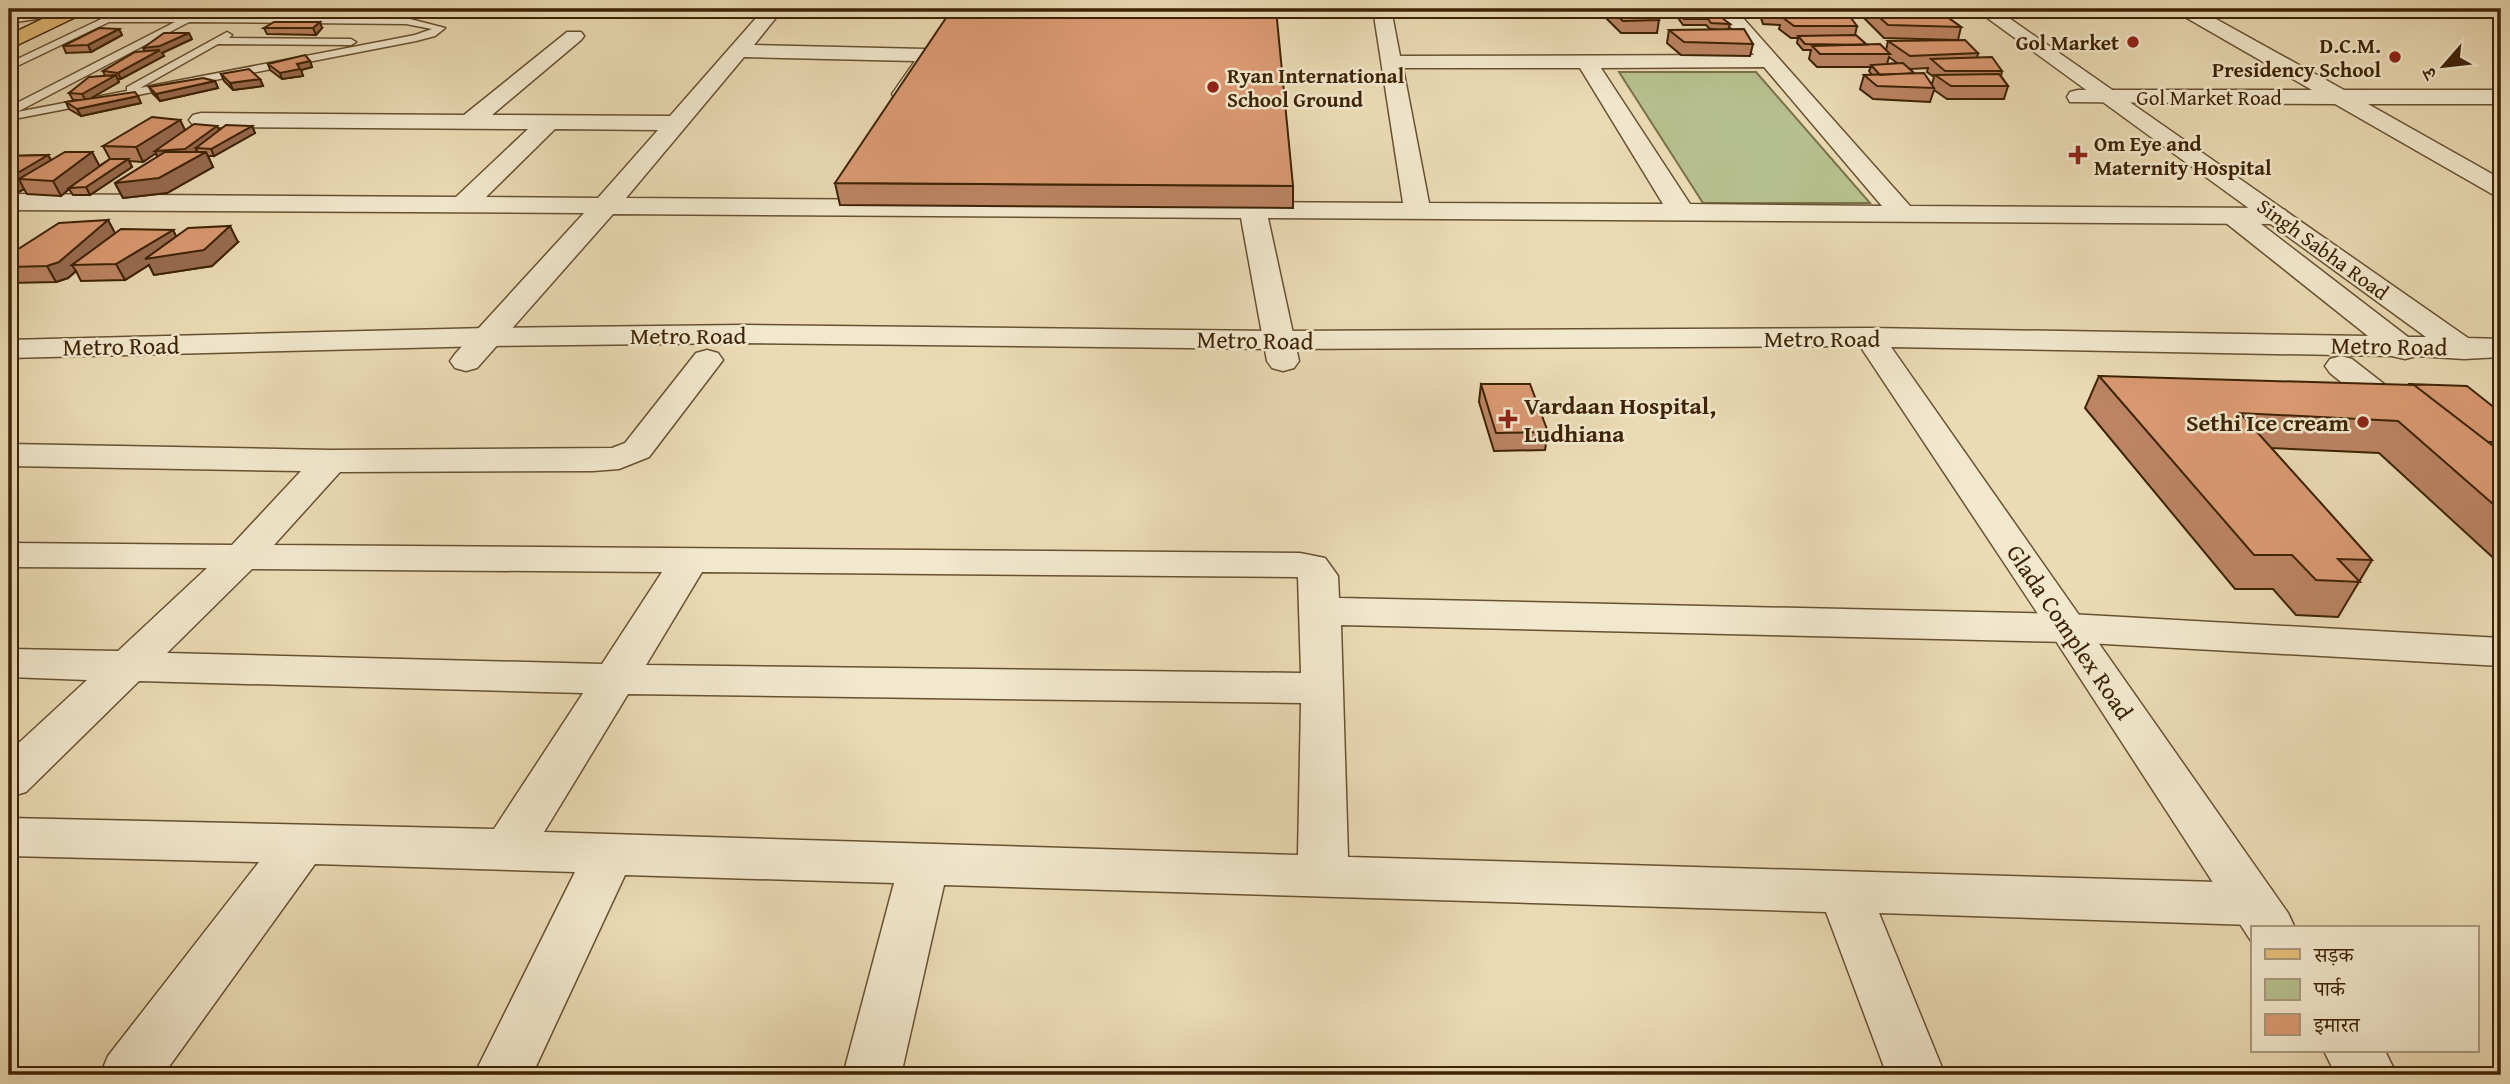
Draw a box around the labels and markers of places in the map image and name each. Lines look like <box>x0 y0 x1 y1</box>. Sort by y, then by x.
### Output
place label: Gol Market <box>2016 27 2119 58</box>
place label: D.C.M. Presidency School <box>2212 30 2381 85</box>
marker: Gol Market <box>2125 34 2141 50</box>
marker: D.C.M. Presidency School <box>2387 49 2403 65</box>
place label: Ryan International School Ground <box>1227 60 1405 115</box>
marker: Ryan International School Ground <box>1205 79 1221 95</box>
place label: Om Eye and Maternity Hospital <box>2094 128 2272 183</box>
marker: Om Eye and Maternity Hospital <box>2068 145 2088 165</box>
place label: Vardaan Hospital, Ludhiana <box>1524 388 1716 451</box>
place label: Sethi Ice cream <box>2186 405 2349 440</box>
marker: Vardaan Hospital, Ludhiana <box>1498 409 1518 429</box>
marker: Sethi Ice cream <box>2355 414 2371 430</box>

